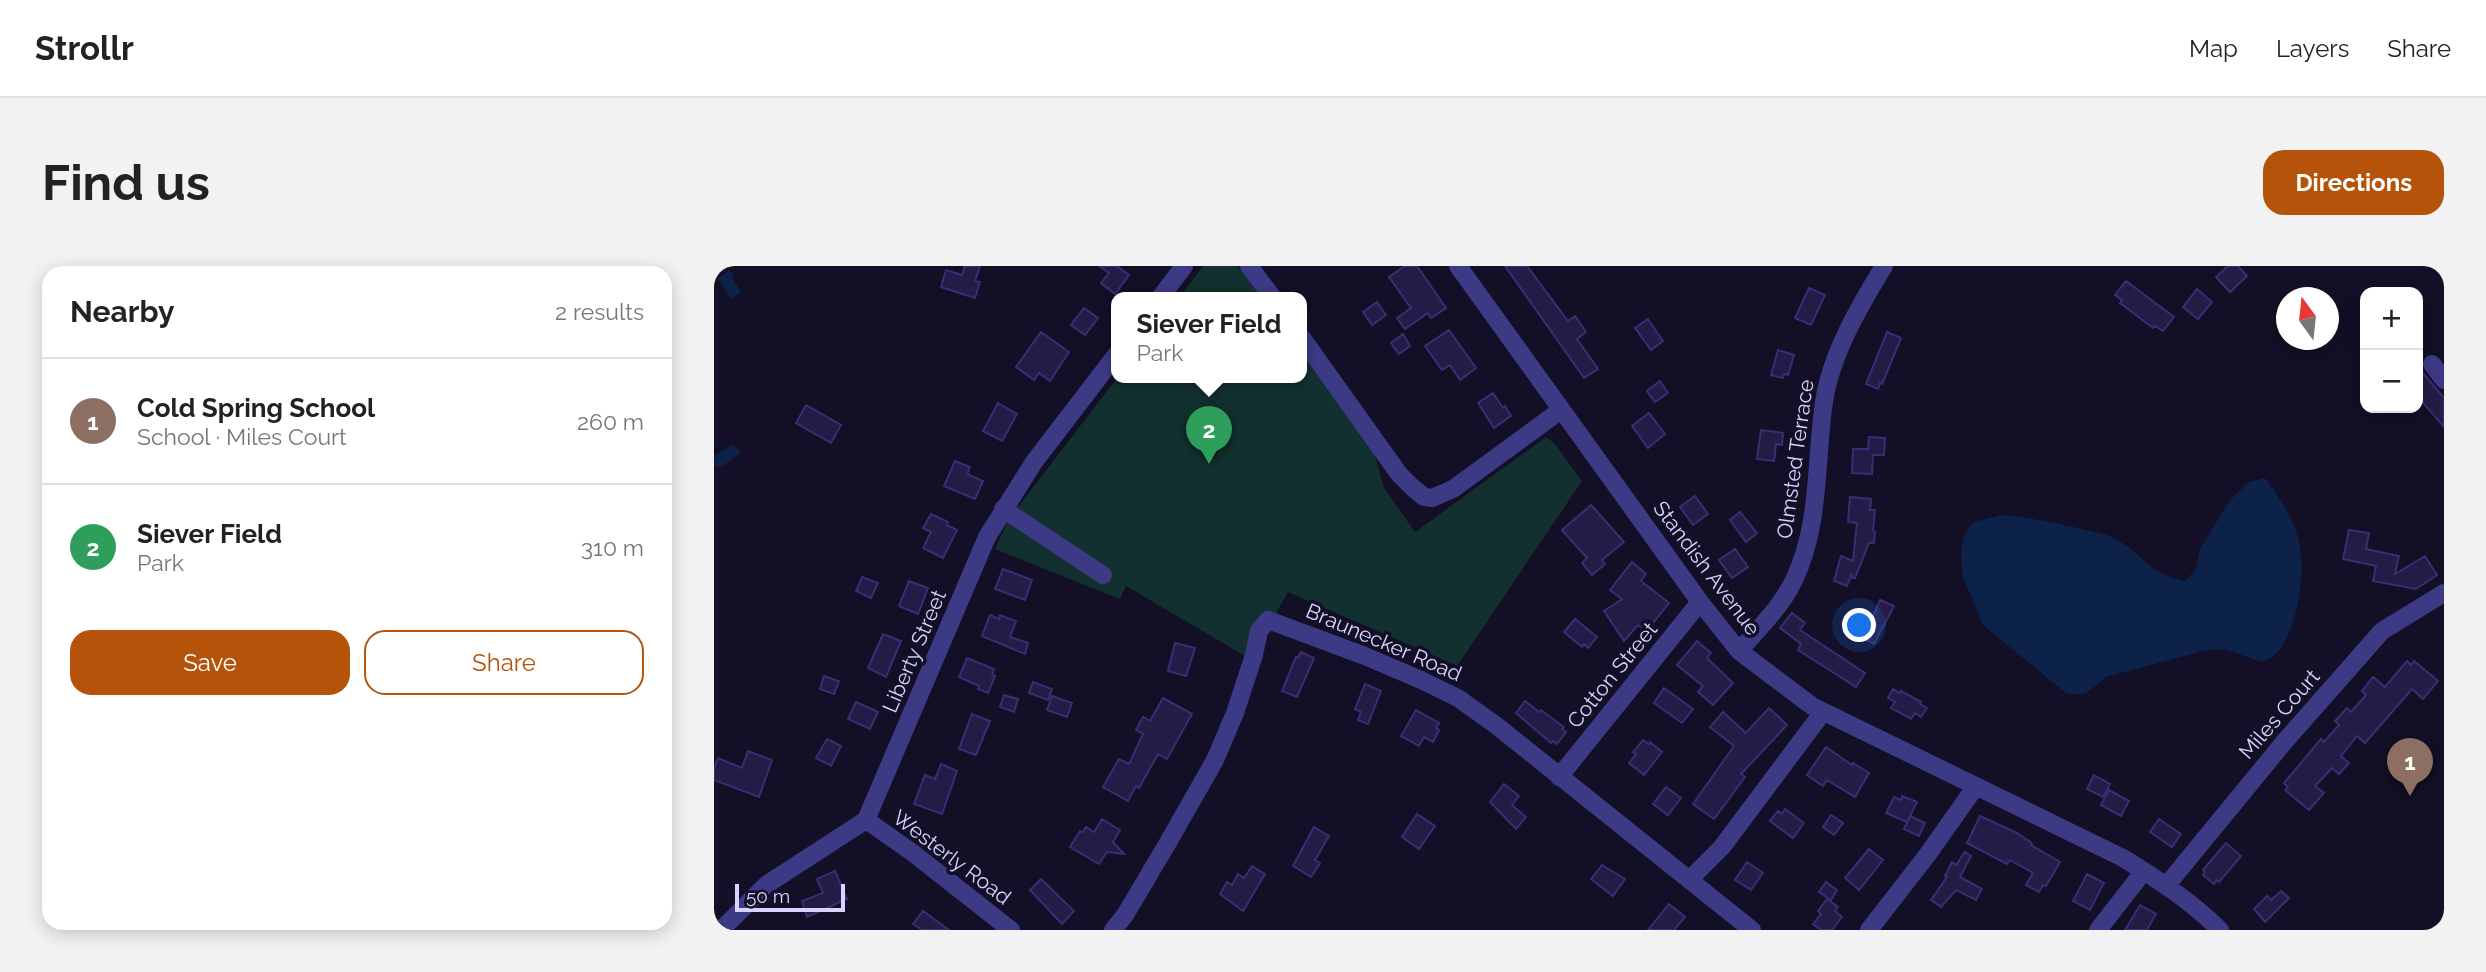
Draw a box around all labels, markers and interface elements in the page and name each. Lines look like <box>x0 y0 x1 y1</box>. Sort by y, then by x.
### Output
text: Strollr <box>35 29 134 68</box>
text: Map <box>2189 34 2238 63</box>
text: Layers <box>2276 34 2349 63</box>
text: Share <box>2387 34 2451 63</box>
button: Directions <box>2263 150 2444 215</box>
text: Find us <box>42 154 210 211</box>
north arrow <box>2276 287 2339 350</box>
map controls <box>2360 287 2423 413</box>
button: + <box>2360 287 2423 350</box>
popup <box>1111 292 1307 383</box>
text: Nearby <box>70 294 174 329</box>
text: 2 results <box>555 298 644 325</box>
text: Siever Field <box>1136 309 1282 339</box>
text: Park <box>1136 339 1183 366</box>
button: − <box>2360 350 2423 413</box>
street label: Olmsted Terrace <box>1771 378 1819 540</box>
text: Cold Spring School <box>137 393 375 423</box>
pin: 2 <box>1186 406 1232 464</box>
text: 1 <box>87 408 99 435</box>
text: 260 m <box>577 408 644 435</box>
text: School · Miles Court <box>137 423 347 450</box>
street label: Standish Avenue <box>1648 496 1766 640</box>
text: Siever Field <box>137 519 282 549</box>
text: 2 <box>87 534 99 561</box>
text: 310 m <box>581 534 644 561</box>
text: Park <box>137 549 184 576</box>
street label: Liberty Street <box>877 586 951 716</box>
street label: Braunecker Road <box>1302 598 1466 686</box>
your location <box>1842 608 1876 642</box>
street label: Cotton Street <box>1562 617 1662 733</box>
button: Save <box>70 630 350 695</box>
button: Share <box>364 630 644 695</box>
street label: Miles Court <box>2233 664 2325 764</box>
pin: 1 <box>2387 738 2433 796</box>
street label: Westerly Road <box>888 804 1016 910</box>
scale bar <box>735 881 845 913</box>
text: 50 m <box>746 885 790 907</box>

